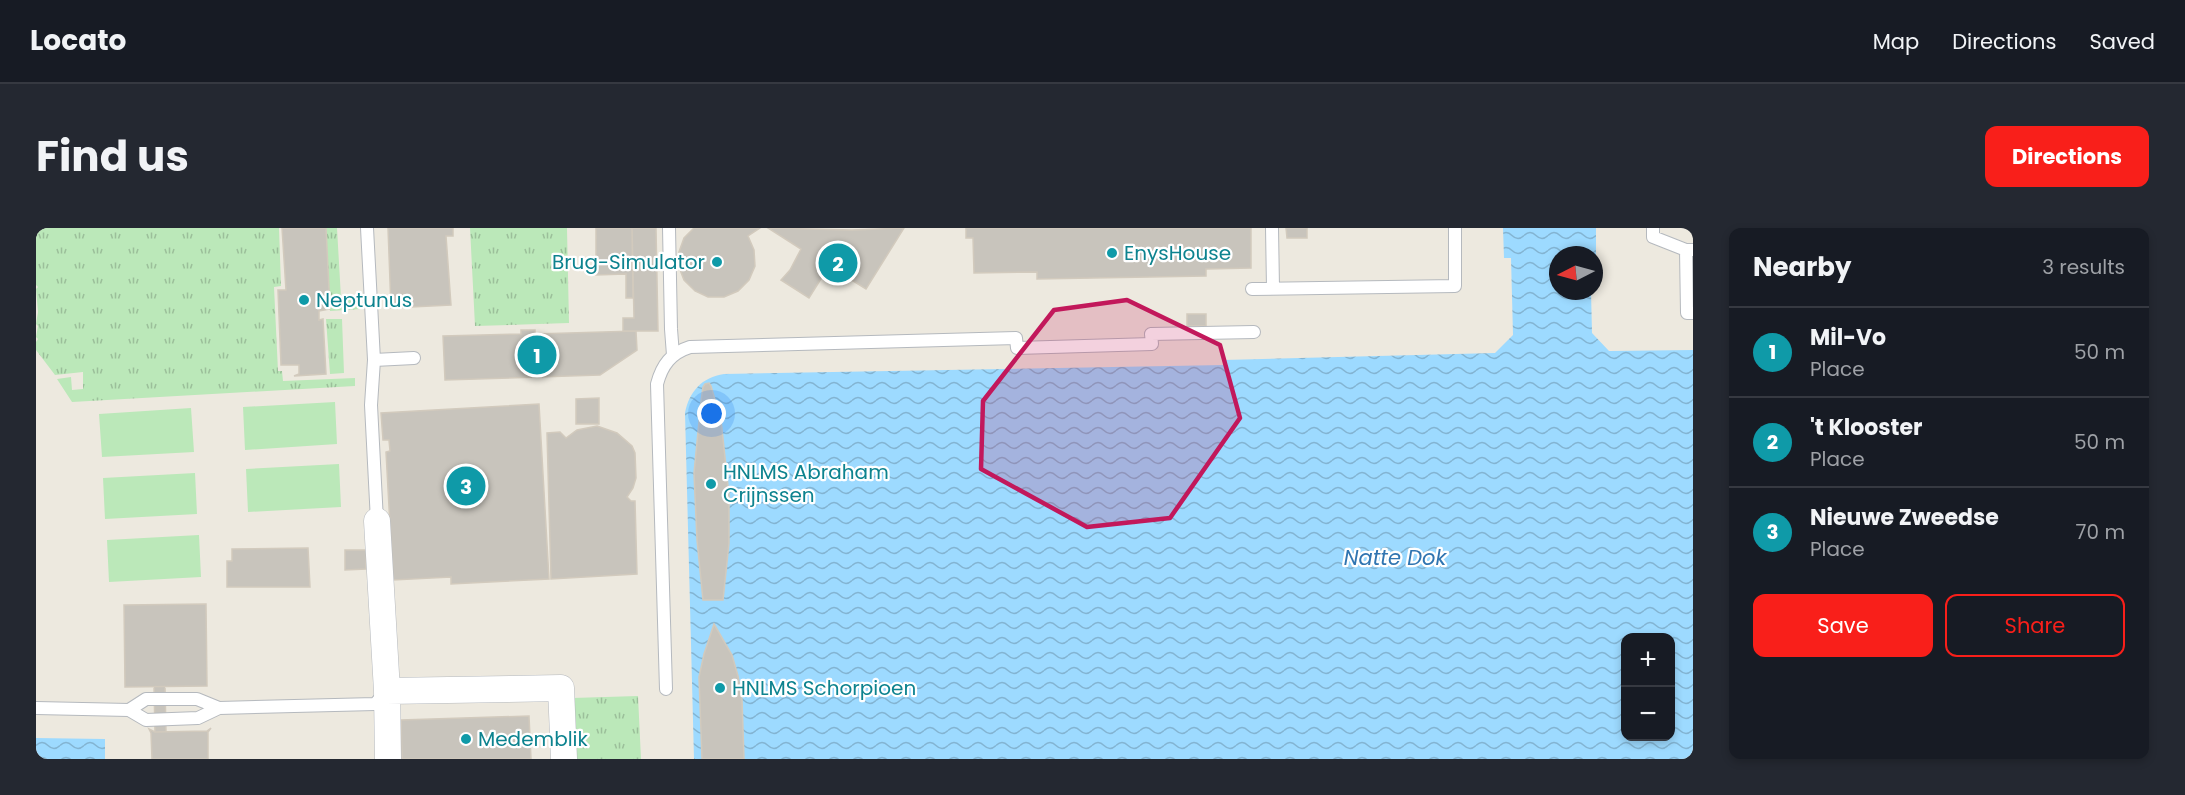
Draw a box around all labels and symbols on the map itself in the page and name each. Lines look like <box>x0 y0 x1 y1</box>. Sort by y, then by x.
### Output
place label: EnysHouse <box>1124 239 1231 267</box>
pin: 2 <box>818 240 858 285</box>
marker: EnysHouse <box>1105 246 1119 260</box>
north arrow <box>1549 246 1603 300</box>
place label: Brug-Simulator <box>552 248 705 276</box>
marker: Brug-Simulator <box>710 255 724 269</box>
place label: Neptunus <box>316 286 412 314</box>
marker: Neptunus <box>297 293 311 307</box>
pin: 1 <box>518 332 556 378</box>
your location <box>697 399 726 428</box>
place label: HNLMS Abraham Crijnssen <box>723 458 889 509</box>
pin: 3 <box>446 464 486 508</box>
marker: HNLMS Abraham Crijnssen <box>704 477 718 491</box>
water label: Natte Dok <box>1344 543 1447 572</box>
place label: HNLMS Schorpioen <box>732 674 916 702</box>
marker: HNLMS Schorpioen <box>713 681 727 695</box>
place label: Medemblik <box>478 725 588 753</box>
marker: Medemblik <box>459 732 473 746</box>

